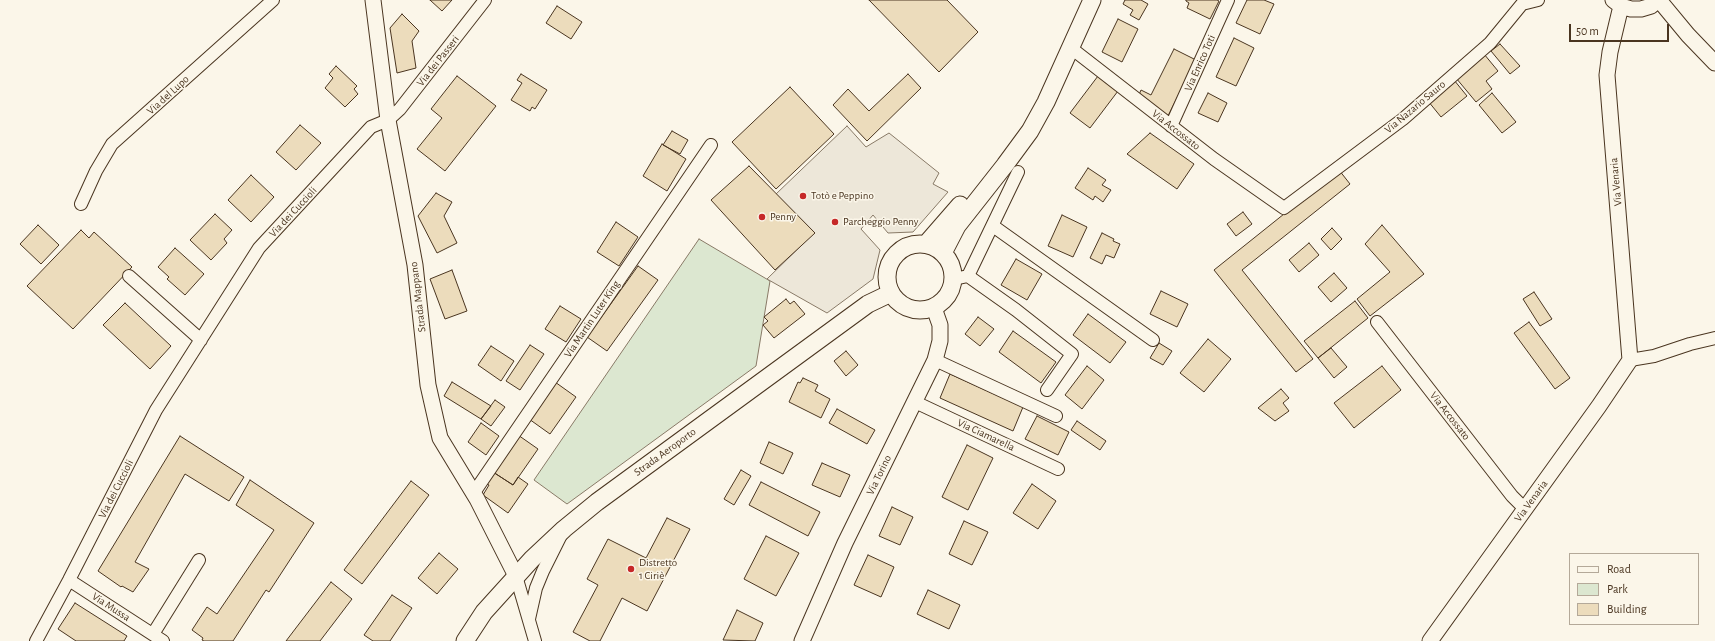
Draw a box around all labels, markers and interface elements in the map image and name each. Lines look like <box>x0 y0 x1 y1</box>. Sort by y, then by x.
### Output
scale bar <box>1571 16 1671 42</box>
text: 50 m <box>1576 25 1599 37</box>
street label: Via dei Passeri <box>414 33 462 89</box>
street label: Via Enrico Toti <box>1182 33 1218 93</box>
street label: Via del Lupo <box>144 73 192 117</box>
street label: Via Nazario Sauro <box>1382 78 1448 136</box>
street label: Via Accossato <box>1149 107 1203 153</box>
street label: Via Venaria <box>1607 157 1625 207</box>
street label: Via dei Cuccioli <box>266 184 320 240</box>
place label: Totò e Peppino <box>811 189 874 203</box>
marker: Totò e Peppino <box>798 191 808 201</box>
place label: Penny <box>770 210 796 224</box>
marker: Penny <box>757 212 767 222</box>
place label: Parcheggio Penny <box>843 215 919 229</box>
marker: Parcheggio Penny <box>830 217 840 227</box>
street label: Strada Mappano <box>407 261 429 333</box>
street label: Via Martin Luter King <box>561 278 623 360</box>
street label: Via Accossato <box>1427 389 1473 443</box>
street label: Via Ciamarella <box>955 416 1017 454</box>
street label: Strada Aeroporto <box>632 425 698 479</box>
street label: Via Torino <box>864 453 894 497</box>
street label: Via dei Cuccioli <box>96 457 136 521</box>
street label: Via Venaria <box>1511 478 1551 524</box>
legend <box>1569 553 1699 625</box>
place label: Distretto 1 Ciriè <box>639 556 677 582</box>
text: Road <box>1607 563 1631 575</box>
marker: Distretto 1 Ciriè <box>626 564 636 574</box>
text: Park <box>1607 583 1628 595</box>
street label: Via Mussa <box>89 590 133 624</box>
text: Building <box>1607 603 1647 615</box>

